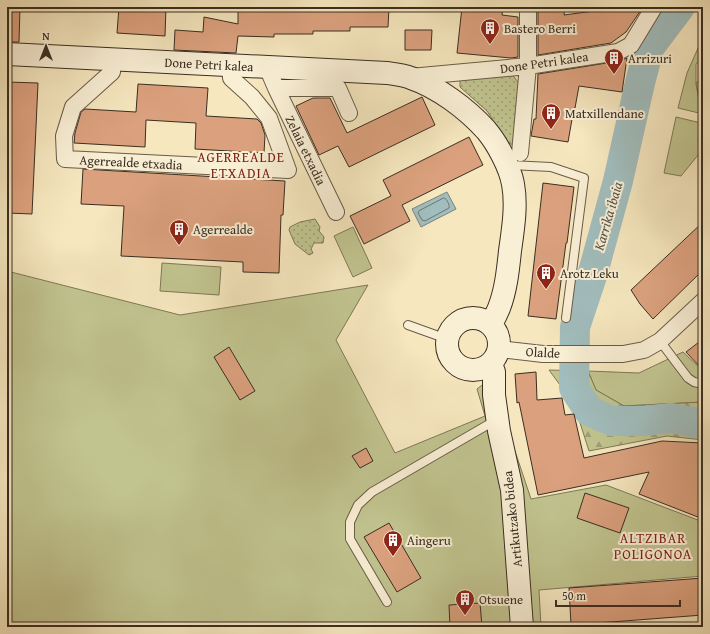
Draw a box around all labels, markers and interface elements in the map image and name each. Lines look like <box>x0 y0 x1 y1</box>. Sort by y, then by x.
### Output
building icon: Bastero Berri <box>479 17 501 45</box>
place label: Bastero Berri <box>504 19 576 38</box>
north arrow <box>26 26 66 66</box>
text: N <box>42 28 50 44</box>
street label: Done Petri kalea <box>499 47 590 78</box>
building icon: Arrizuri <box>603 47 625 75</box>
place label: Arrizuri <box>628 49 672 68</box>
street label: Done Petri kalea <box>164 53 255 76</box>
building icon: Matxillendane <box>540 102 562 130</box>
place label: Matxillendane <box>565 104 644 123</box>
street label: Zelaia etxadia <box>280 112 331 189</box>
district label: AGERREALDE ETXADIA <box>197 147 285 183</box>
street label: Agerrealde etxadia <box>79 150 184 175</box>
water label: Karrika ibaia <box>588 179 627 254</box>
building icon: Agerrealde <box>168 218 190 246</box>
place label: Agerrealde <box>193 220 253 239</box>
building icon: Arotz Leku <box>535 262 557 290</box>
place label: Arotz Leku <box>560 264 619 283</box>
street label: Olalde <box>525 342 561 363</box>
street label: Artikutzako bidea <box>498 469 527 568</box>
district label: ALTZIBAR POLIGONOA <box>614 528 692 564</box>
building icon: Aingeru <box>382 529 404 557</box>
place label: Aingeru <box>407 531 451 550</box>
scale bar <box>556 582 680 608</box>
text: 50 m <box>562 587 586 604</box>
building icon: Otsuene <box>454 588 476 616</box>
place label: Otsuene <box>479 590 523 609</box>

